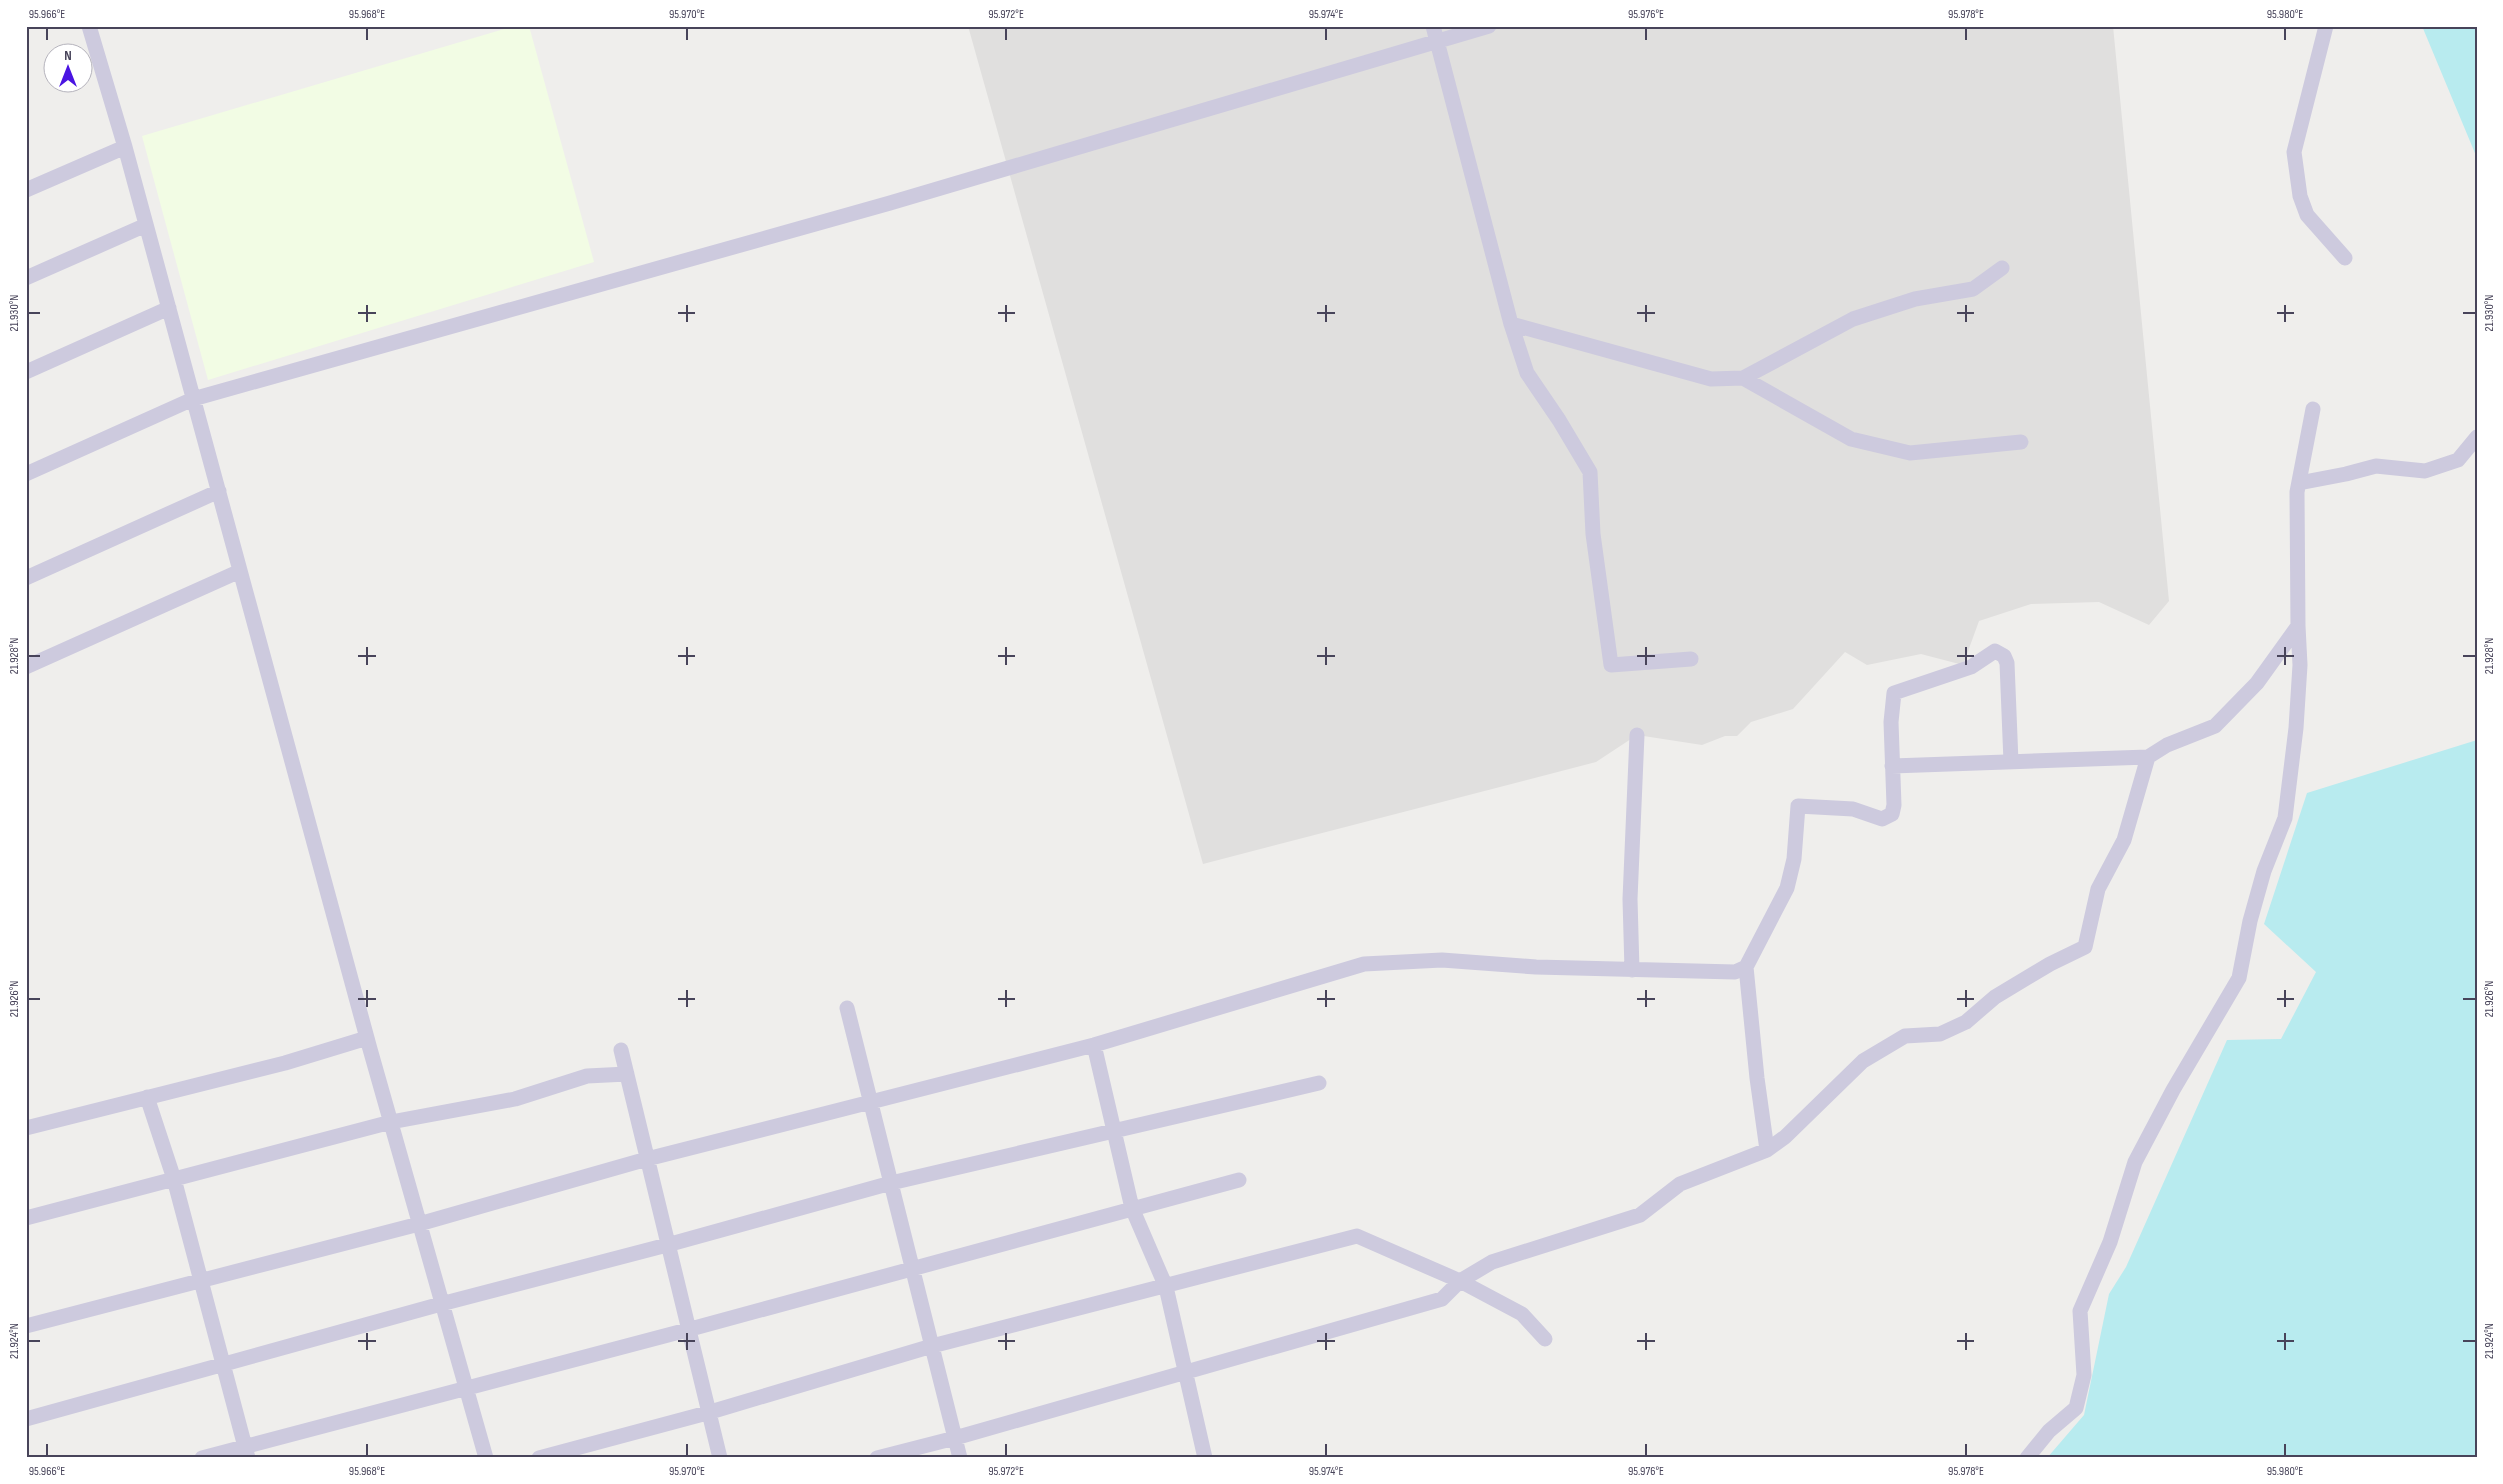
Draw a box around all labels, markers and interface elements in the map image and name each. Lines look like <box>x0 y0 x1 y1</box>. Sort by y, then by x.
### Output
text: 95.966°E <box>29 7 65 22</box>
text: 95.968°E <box>349 7 385 22</box>
text: 95.970°E <box>669 7 705 22</box>
text: 95.972°E <box>988 7 1024 22</box>
text: 95.974°E <box>1309 7 1343 22</box>
text: 95.976°E <box>1628 7 1664 22</box>
text: 95.978°E <box>1948 7 1984 22</box>
text: 95.980°E <box>2267 7 2303 22</box>
north arrow <box>42 42 92 92</box>
text: N <box>64 47 72 64</box>
text: 21.930°N <box>7 295 22 331</box>
text: 21.930°N <box>2482 295 2497 331</box>
text: 21.928°N <box>7 638 22 674</box>
text: 21.928°N <box>2482 638 2497 674</box>
text: 21.926°N <box>7 981 22 1017</box>
text: 21.926°N <box>2482 981 2497 1017</box>
text: 21.924°N <box>7 1323 22 1359</box>
text: 21.924°N <box>2482 1323 2497 1359</box>
text: 95.966°E <box>29 1464 65 1479</box>
text: 95.968°E <box>349 1464 385 1479</box>
text: 95.970°E <box>669 1464 705 1479</box>
text: 95.972°E <box>988 1464 1024 1479</box>
text: 95.974°E <box>1309 1464 1343 1479</box>
text: 95.976°E <box>1628 1464 1664 1479</box>
text: 95.978°E <box>1948 1464 1984 1479</box>
text: 95.980°E <box>2267 1464 2303 1479</box>

